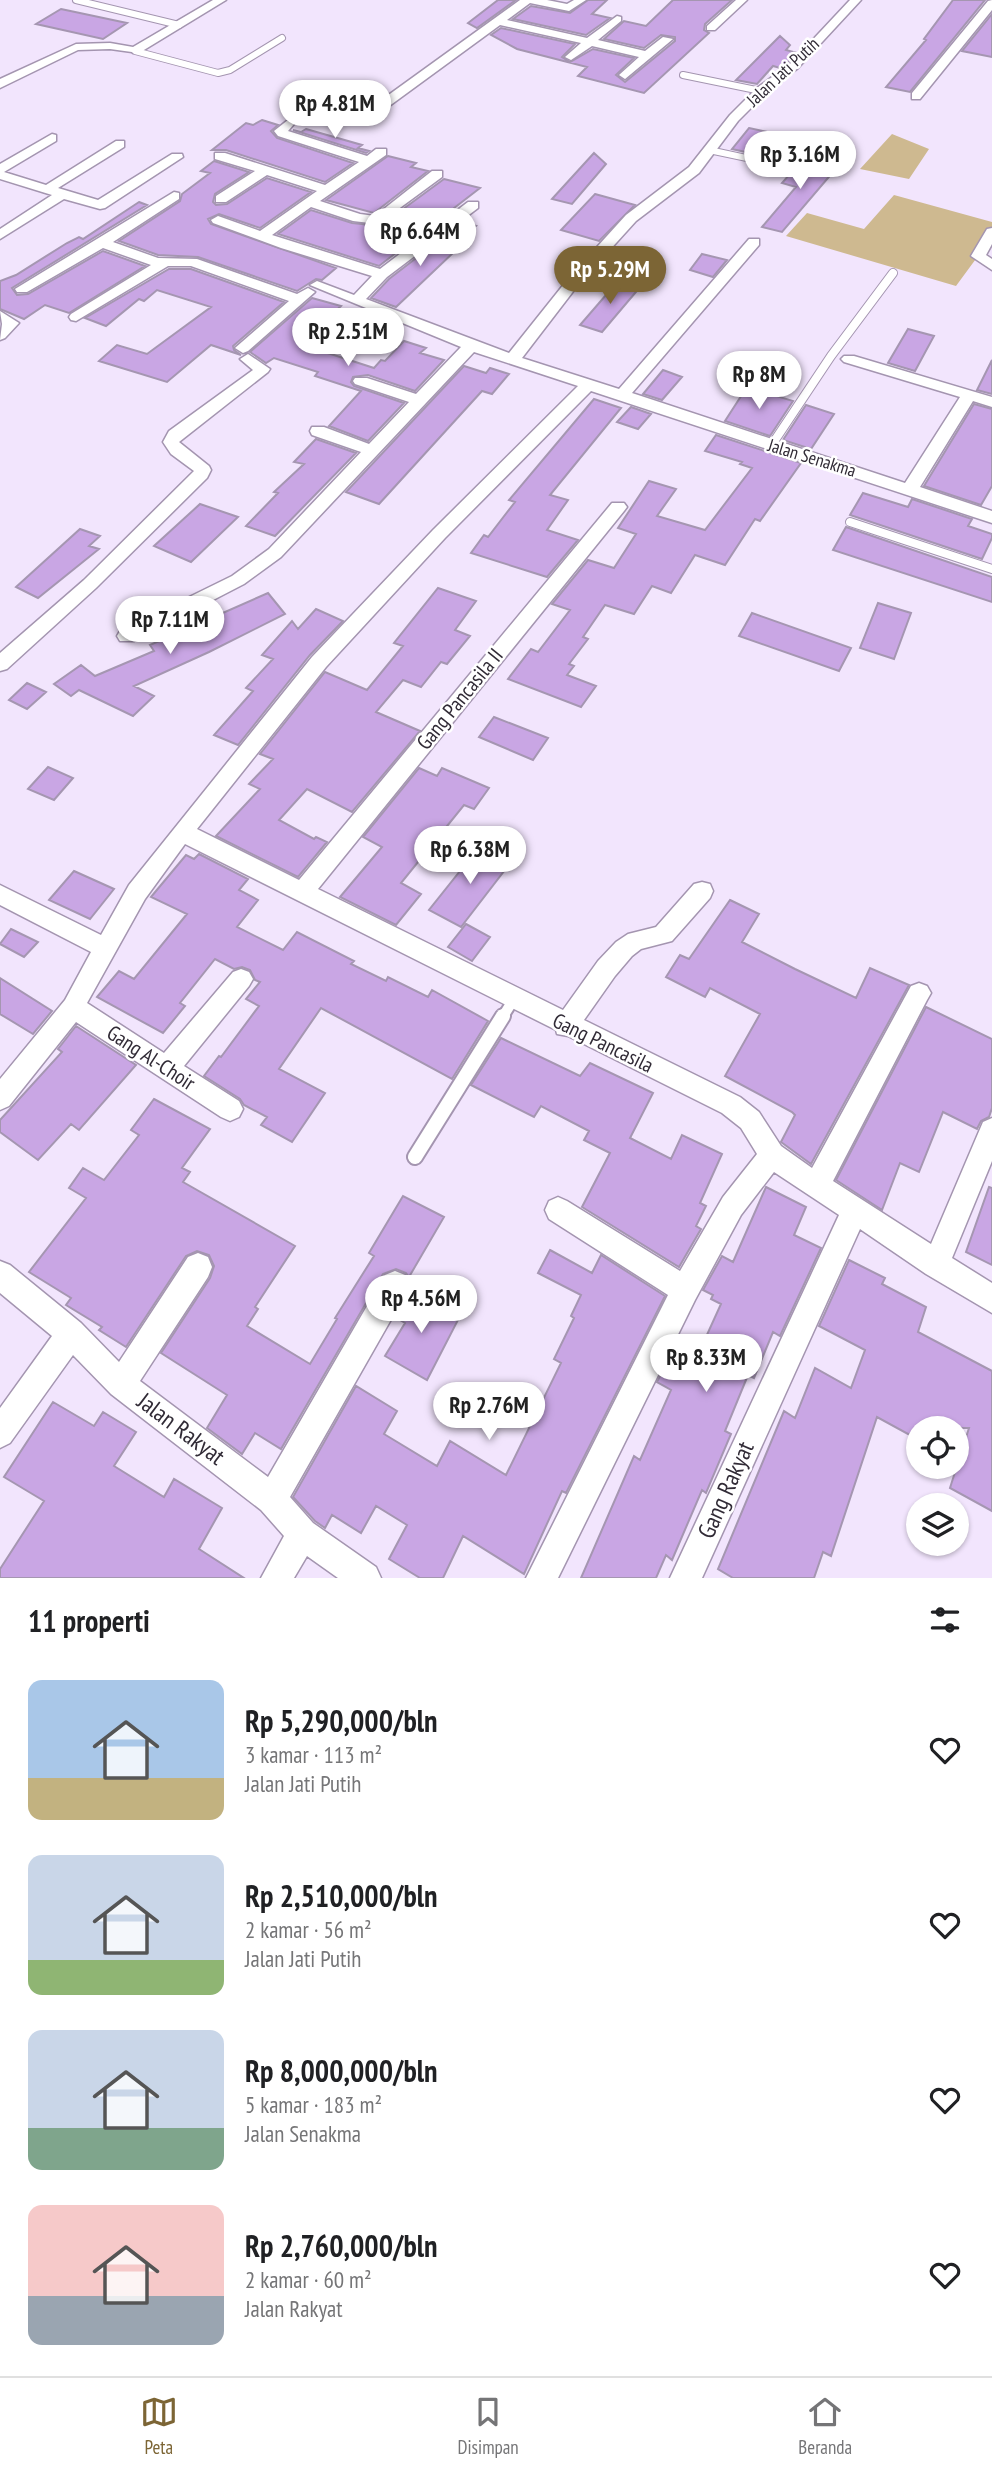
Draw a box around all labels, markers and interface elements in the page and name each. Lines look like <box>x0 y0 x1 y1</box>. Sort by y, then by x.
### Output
street label: Jalan Jati Putih <box>741 32 824 112</box>
pin: Rp 4.81M <box>263 80 407 140</box>
text: Rp 4.81M <box>295 88 375 117</box>
pin: Rp 3.16M <box>728 132 872 191</box>
text: Rp 3.16M <box>760 139 840 168</box>
pin: Rp 6.64M <box>348 208 492 268</box>
text: Rp 6.64M <box>380 216 460 245</box>
pin: Rp 5.29M <box>538 246 682 306</box>
text: Rp 5.29M <box>570 254 650 283</box>
pin: Rp 2.51M <box>276 308 420 368</box>
text: Rp 2.51M <box>308 316 388 345</box>
pin: Rp 8M <box>710 352 808 411</box>
text: Rp 8M <box>733 359 785 388</box>
street label: Jalan Senakma <box>764 433 859 482</box>
pin: Rp 7.11M <box>98 596 242 656</box>
text: Rp 7.11M <box>131 604 209 633</box>
street label: Gang Pancasila II <box>410 642 509 755</box>
pin: Rp 6.38M <box>398 826 542 886</box>
text: Rp 6.38M <box>430 834 510 863</box>
street label: Gang Pancasila <box>548 1007 658 1079</box>
street label: Gang Al-Choir <box>102 1019 201 1096</box>
pin: Rp 4.56M <box>349 1276 493 1335</box>
text: Rp 4.56M <box>381 1283 461 1312</box>
pin: Rp 8.33M <box>634 1334 778 1394</box>
text: Rp 8.33M <box>666 1342 746 1371</box>
pin: Rp 2.76M <box>417 1382 561 1442</box>
street label: Jalan Rakyat <box>130 1385 232 1472</box>
text: Rp 2.76M <box>449 1390 529 1419</box>
map controls <box>906 1416 969 1556</box>
button: locate <box>906 1416 969 1479</box>
street label: Gang Rakyat <box>690 1436 761 1543</box>
button: layers <box>906 1493 969 1556</box>
text: 11 properti <box>28 1601 150 1640</box>
icon: filters <box>926 1601 964 1639</box>
text: Rp 5,290,000/bln <box>245 1701 438 1740</box>
icon: home <box>84 1708 168 1792</box>
icon: heart <box>926 1731 964 1769</box>
text: 3 kamar · 113 m² <box>245 1740 382 1769</box>
text: Jalan Jati Putih <box>245 1769 361 1798</box>
text: Rp 2,510,000/bln <box>245 1876 438 1915</box>
icon: home <box>84 1883 168 1967</box>
icon: heart <box>926 1906 964 1944</box>
text: 2 kamar · 56 m² <box>245 1915 372 1944</box>
text: Jalan Jati Putih <box>245 1944 361 1973</box>
text: Rp 8,000,000/bln <box>245 2051 438 2090</box>
icon: home <box>84 2058 168 2142</box>
icon: heart <box>926 2081 964 2119</box>
text: 5 kamar · 183 m² <box>245 2090 382 2119</box>
text: Jalan Senakma <box>245 2119 361 2148</box>
text: Rp 2,760,000/bln <box>245 2226 438 2265</box>
icon: home <box>84 2233 168 2317</box>
icon: heart <box>926 2256 964 2294</box>
text: 2 kamar · 60 m² <box>245 2265 372 2294</box>
text: Jalan Rakyat <box>245 2294 343 2323</box>
tab: Peta <box>140 2393 178 2459</box>
tab: Disimpan <box>457 2393 519 2459</box>
tab: Beranda <box>798 2393 852 2459</box>

